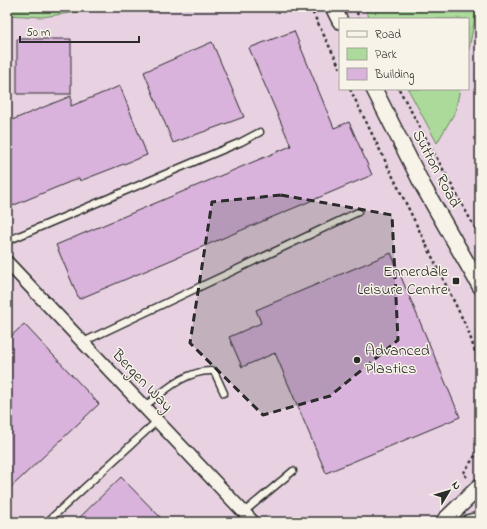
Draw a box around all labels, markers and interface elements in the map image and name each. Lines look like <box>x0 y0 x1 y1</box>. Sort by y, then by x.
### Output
scale bar <box>20 18 139 44</box>
legend <box>339 18 469 90</box>
text: 50 m <box>26 24 50 42</box>
text: Road <box>375 26 401 44</box>
text: Park <box>375 46 397 64</box>
text: Building <box>374 66 414 85</box>
street label: Sutton Road <box>405 126 467 212</box>
place label: Ennerdale Leisure Centre <box>357 260 449 302</box>
marker: Ennerdale Leisure Centre <box>451 276 461 286</box>
place label: Advanced Plastics <box>365 339 430 381</box>
street label: Bergen Way <box>105 343 178 418</box>
marker: Advanced Plastics <box>352 355 362 365</box>
north arrow <box>429 471 469 511</box>
text: N <box>447 478 465 493</box>

